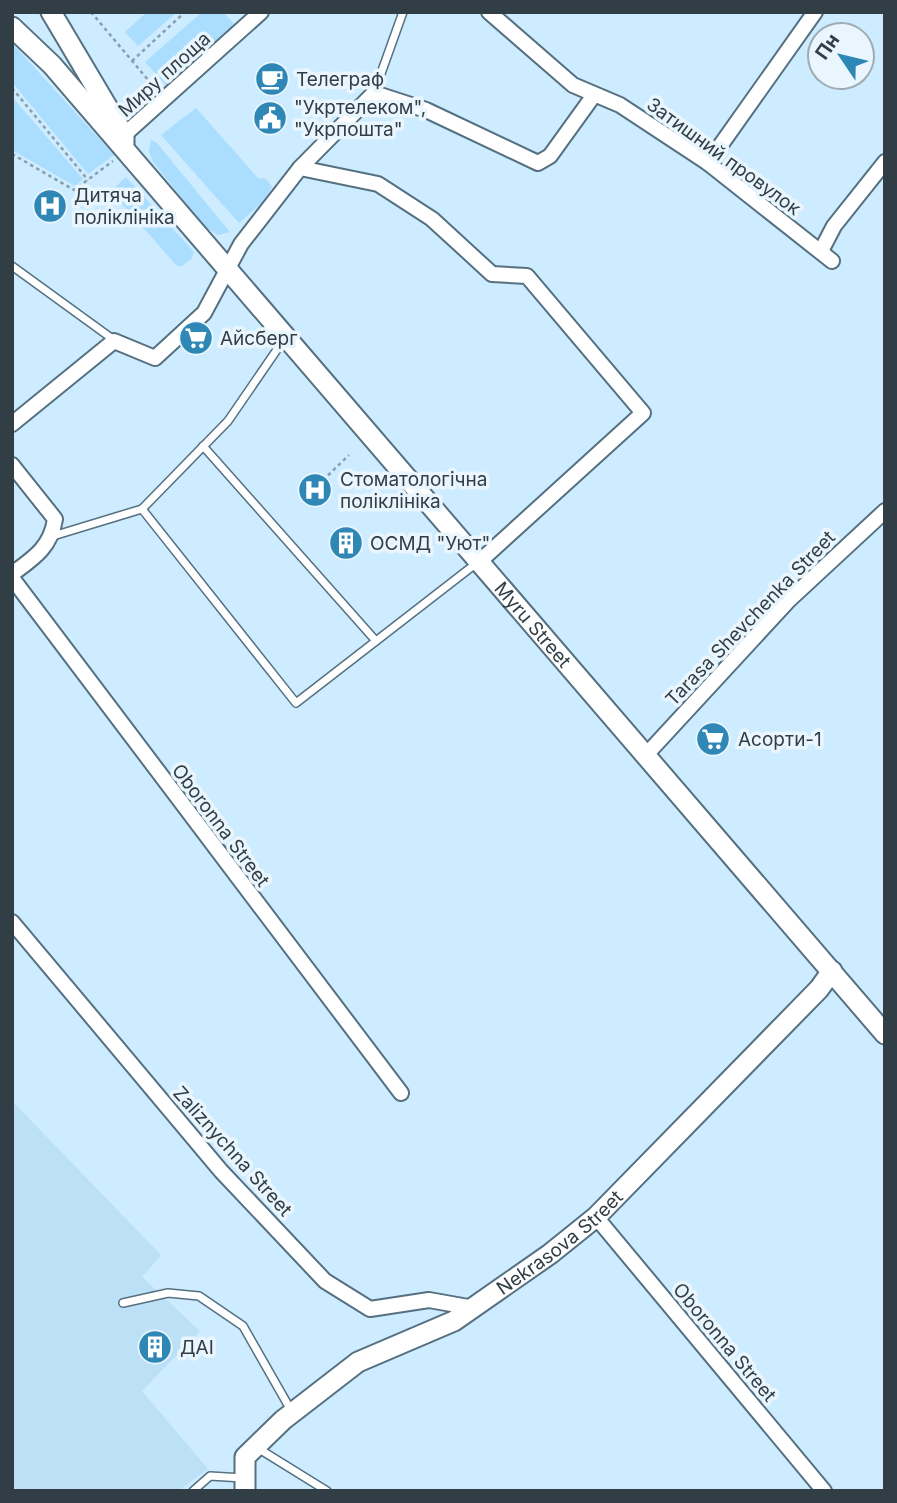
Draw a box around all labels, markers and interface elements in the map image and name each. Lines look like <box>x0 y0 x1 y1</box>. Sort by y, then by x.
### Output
north arrow <box>806 21 876 91</box>
street label: Миру площа <box>114 27 215 122</box>
text: Пн <box>811 29 844 64</box>
cafe icon: Телеграф <box>253 60 291 98</box>
place label: Телеграф <box>296 68 384 91</box>
street label: Затишний провулок <box>642 93 806 220</box>
place label: "Укртелеком", "Укрпошта" <box>294 96 426 141</box>
public building icon: "Укртелеком", "Укрпошта" <box>251 99 289 137</box>
place label: Дитяча поліклініка <box>74 184 175 229</box>
hospital icon: Дитяча поліклініка <box>31 187 69 225</box>
supermarket icon: Айсберг <box>177 319 215 357</box>
place label: Айсберг <box>220 327 297 350</box>
place label: Стоматологічна поліклініка <box>340 468 487 513</box>
hospital icon: Стоматологічна поліклініка <box>296 471 334 509</box>
building icon: ОСМД "Уют" <box>327 524 365 562</box>
street label: Tarasa Shevchenka Street <box>661 526 840 711</box>
place label: ОСМД "Уют" <box>370 532 490 555</box>
street label: Myru Street <box>490 577 576 672</box>
supermarket icon: Асорти-1 <box>694 720 732 758</box>
place label: Асорти-1 <box>738 728 822 751</box>
street label: Oboronna Street <box>167 759 274 891</box>
street label: Zaliznychna Street <box>168 1082 297 1221</box>
street label: Nekrasova Street <box>492 1186 628 1300</box>
street label: Oboronna Street <box>668 1278 781 1406</box>
building icon: ДАІ <box>136 1328 174 1366</box>
place label: ДАІ <box>180 1336 214 1359</box>

